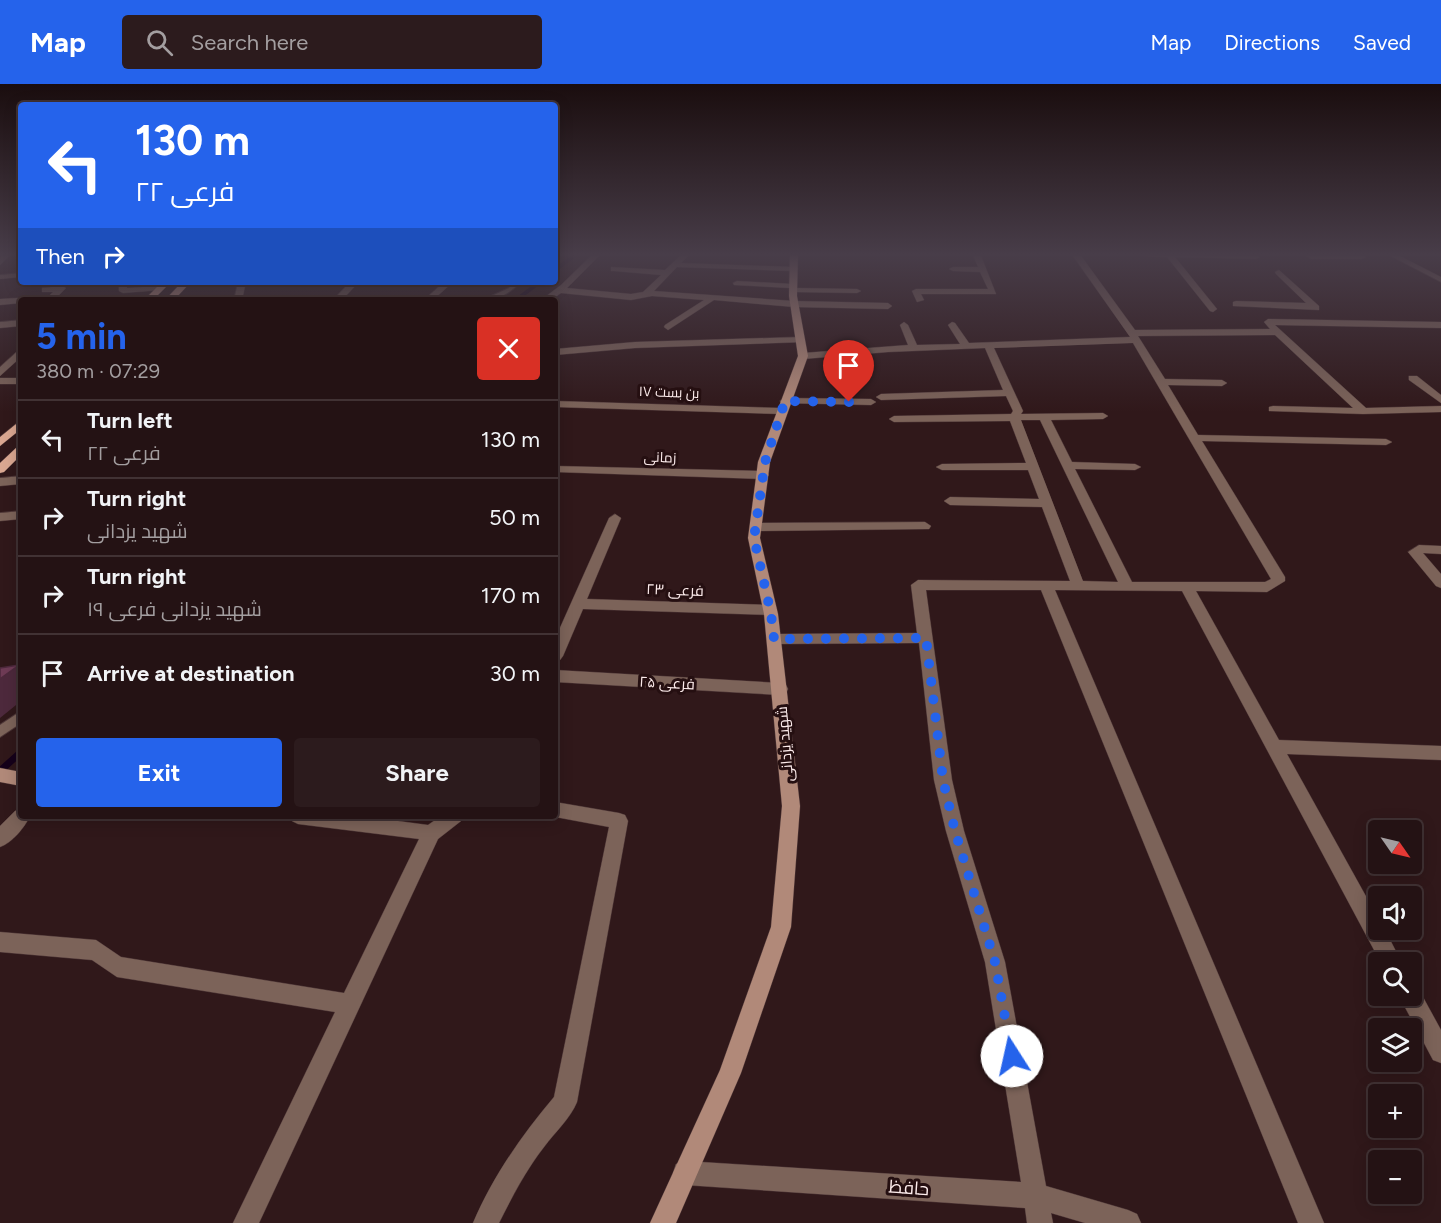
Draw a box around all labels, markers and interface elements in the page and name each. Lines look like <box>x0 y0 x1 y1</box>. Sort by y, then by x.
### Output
search box <box>122 15 542 69</box>
text: Map <box>30 25 86 59</box>
icon: search <box>143 26 176 59</box>
text: Search here <box>191 29 308 56</box>
text: Map <box>1150 30 1191 55</box>
text: Directions <box>1224 30 1320 55</box>
text: Saved <box>1353 30 1411 55</box>
text: 130 m <box>135 115 250 166</box>
icon: left <box>36 126 114 204</box>
text: فرعی ۲۲ <box>135 175 234 208</box>
icon: right <box>97 240 130 273</box>
text: Then <box>36 243 85 270</box>
text: 5 min <box>36 315 127 358</box>
button: close <box>477 317 540 380</box>
pin <box>823 340 874 402</box>
icon: arrive <box>832 349 865 382</box>
text: 380 m · 07:29 <box>36 359 160 383</box>
street label: بن بست ۱۷ <box>638 383 700 402</box>
text: Turn left <box>87 407 173 434</box>
icon: left <box>36 423 69 456</box>
text: 130 m <box>481 426 540 453</box>
text: فرعی ۲۲ <box>87 441 161 465</box>
street label: زمانی <box>643 448 677 467</box>
text: Turn right <box>87 485 186 512</box>
icon: right <box>36 501 69 534</box>
text: 50 m <box>489 504 540 531</box>
text: شهید یزدانی <box>87 519 188 543</box>
text: Turn right <box>87 563 186 590</box>
icon: right <box>36 579 69 612</box>
street label: فرعی ۲۳ <box>646 580 704 601</box>
text: 170 m <box>481 582 540 609</box>
text: شهید یزدانی فرعی ۱۹ <box>87 597 262 621</box>
icon: arrive <box>36 657 69 690</box>
text: Arrive at destination <box>87 660 295 687</box>
text: 30 m <box>490 660 540 687</box>
street label: فرعی ۲۵ <box>639 673 695 694</box>
street label: شهید یزدانی <box>773 706 798 782</box>
button: Exit <box>36 738 282 807</box>
button: Share <box>294 738 540 807</box>
north arrow <box>1368 820 1422 874</box>
map controls <box>1368 820 1422 1204</box>
button: sound <box>1368 886 1422 940</box>
button: search <box>1368 952 1422 1006</box>
button: layers <box>1368 1018 1422 1072</box>
position arrow <box>980 1024 1044 1088</box>
button: + <box>1368 1084 1422 1138</box>
button: − <box>1368 1150 1422 1204</box>
street label: حافظ <box>888 1176 930 1200</box>

